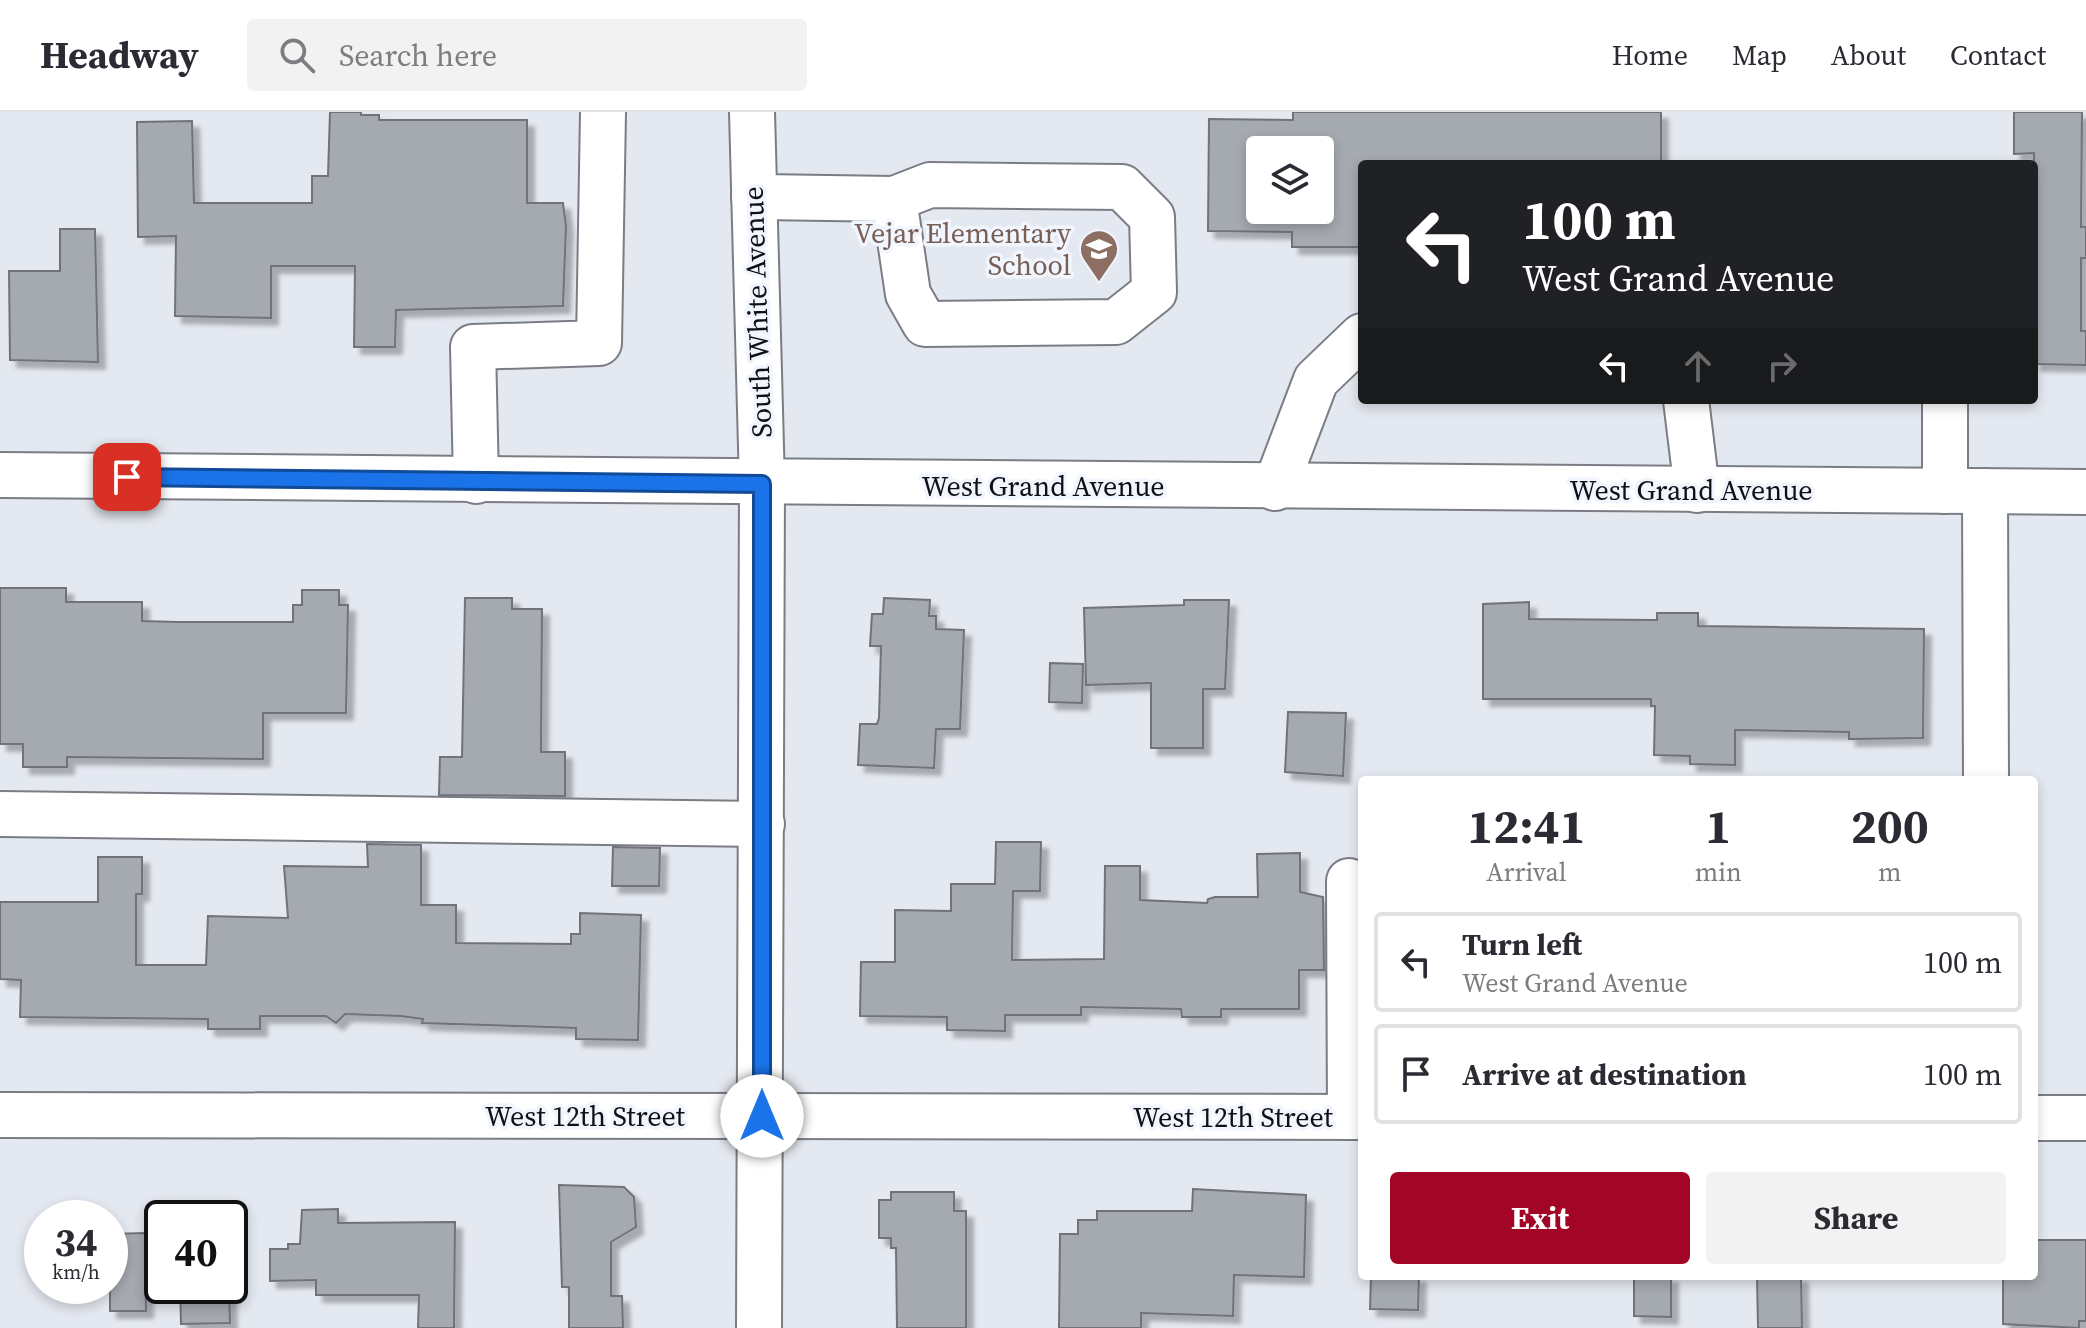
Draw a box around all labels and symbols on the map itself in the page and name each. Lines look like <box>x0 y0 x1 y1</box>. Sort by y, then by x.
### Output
street label: South White Avenue <box>734 186 780 438</box>
place label: Vejar Elementary School <box>854 214 1072 284</box>
school or university icon: Vejar Elementary School <box>1078 228 1120 283</box>
pin <box>93 443 161 511</box>
street label: West Grand Avenue <box>921 467 1165 505</box>
street label: West Grand Avenue <box>1569 471 1813 509</box>
position arrow <box>720 1074 804 1158</box>
street label: West 12th Street <box>485 1097 686 1135</box>
street label: West 12th Street <box>1133 1098 1334 1136</box>
speed limit sign: 40 <box>144 1200 248 1304</box>

